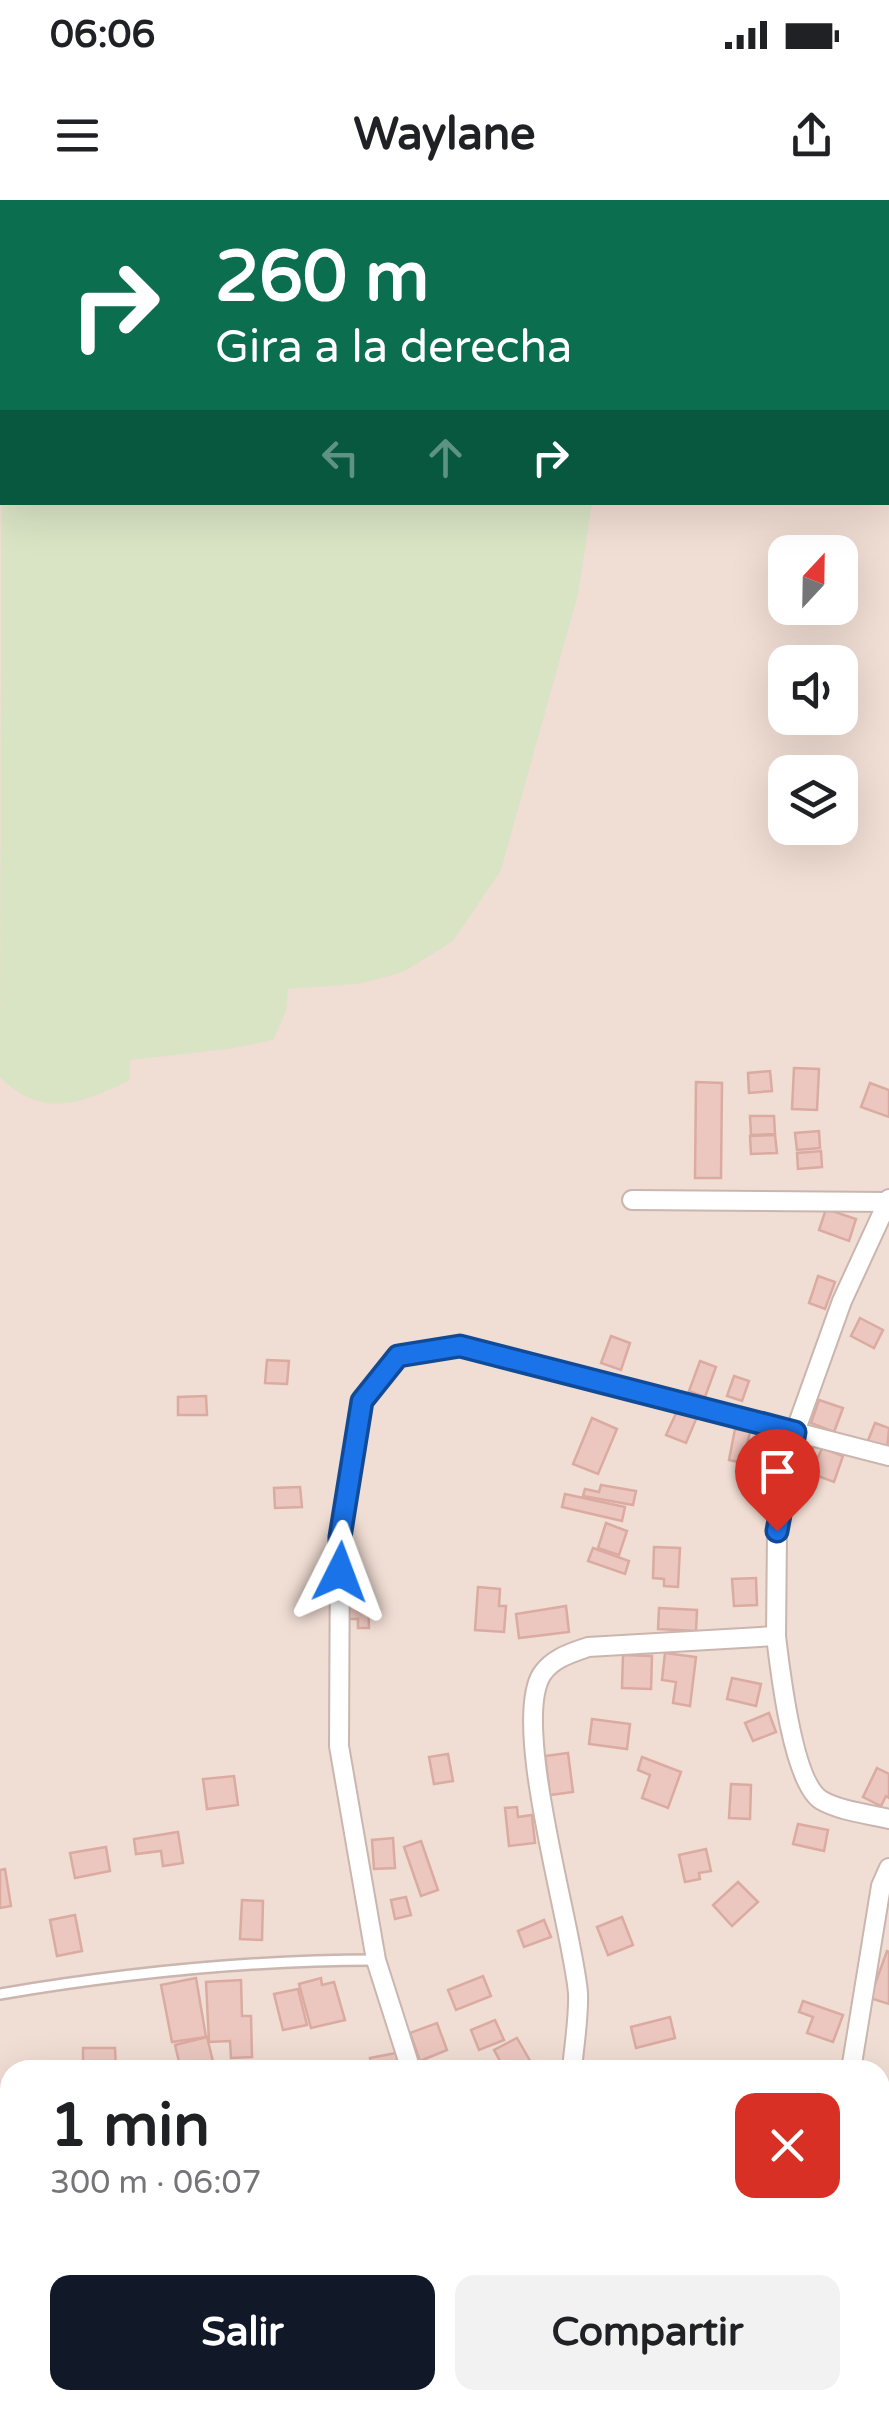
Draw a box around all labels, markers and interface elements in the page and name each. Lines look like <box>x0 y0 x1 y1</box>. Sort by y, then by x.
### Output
text: 06:06 <box>50 12 155 58</box>
icon: menu <box>50 108 105 163</box>
text: Waylane <box>353 108 536 162</box>
icon: share <box>784 108 839 163</box>
text: 260 m <box>215 236 429 320</box>
icon: right <box>50 240 180 370</box>
text: Gira a la derecha <box>215 321 572 375</box>
icon: left <box>313 430 368 485</box>
icon: ahead <box>418 430 473 485</box>
icon: right <box>523 430 578 485</box>
north arrow <box>768 535 858 625</box>
map controls <box>768 535 858 845</box>
button: sound <box>768 645 858 735</box>
button: layers <box>768 755 858 845</box>
pin <box>735 1429 820 1532</box>
icon: arrive <box>750 1444 805 1499</box>
position arrow <box>288 1520 392 1624</box>
text: 1 min <box>50 2090 210 2162</box>
button: close <box>735 2093 840 2198</box>
text: 300 m · 06:07 <box>50 2164 262 2202</box>
button: Salir <box>50 2275 435 2390</box>
button: Compartir <box>455 2275 840 2390</box>

